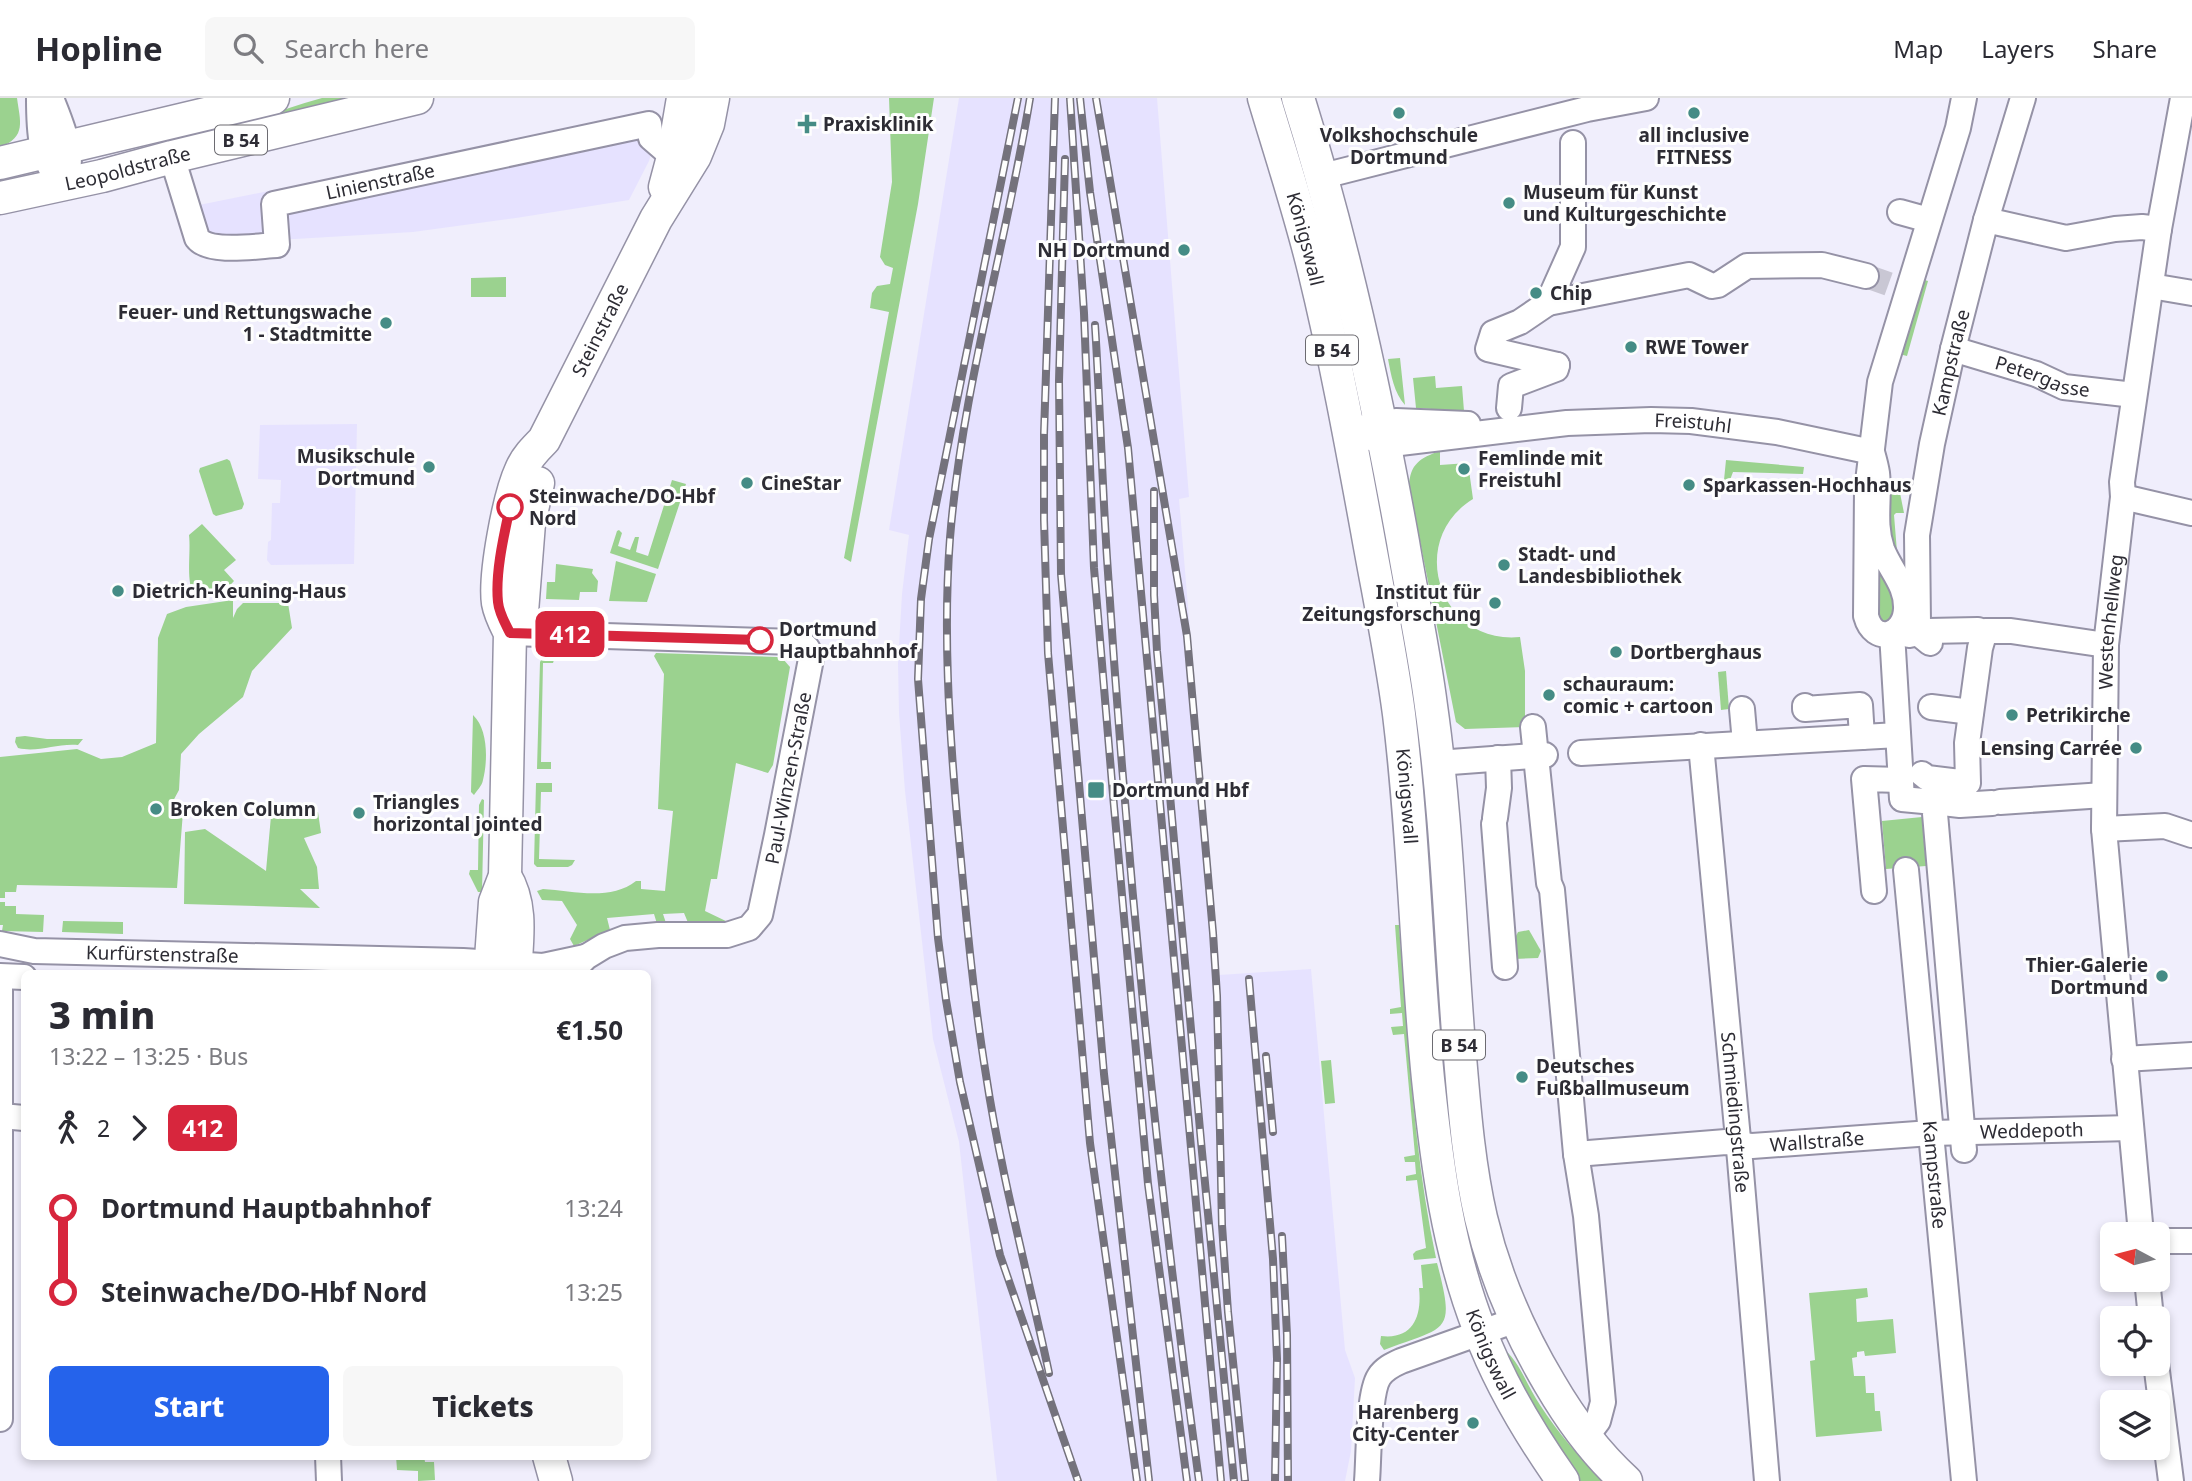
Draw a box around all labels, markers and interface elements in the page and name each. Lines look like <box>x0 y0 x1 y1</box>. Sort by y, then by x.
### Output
search box <box>205 17 695 80</box>
text: Hopline <box>35 26 163 71</box>
icon: search <box>229 29 267 67</box>
text: Search here <box>285 30 429 66</box>
text: Map <box>1893 32 1943 65</box>
text: Layers <box>1981 32 2055 65</box>
text: Share <box>2093 32 2157 65</box>
marker: Volkshochschule Dortmund <box>1391 105 1407 121</box>
marker: all inclusive FITNESS <box>1686 105 1702 121</box>
place label: Praxisklinik <box>823 111 934 137</box>
marker: Praxisklinik <box>797 114 817 134</box>
place label: Volkshochschule Dortmund <box>1320 122 1478 170</box>
place label: all inclusive FITNESS <box>1639 122 1749 170</box>
road number: B 54 <box>215 126 267 154</box>
street label: Leopoldstraße <box>62 140 193 197</box>
street label: Linienstraße <box>323 157 437 206</box>
place label: Museum für Kunst und Kulturgeschichte <box>1523 179 1727 227</box>
street label: Königswall <box>1280 189 1330 289</box>
marker: Museum für Kunst und Kulturgeschichte <box>1501 195 1517 211</box>
place label: NH Dortmund <box>1037 237 1170 263</box>
marker: NH Dortmund <box>1176 242 1192 258</box>
street label: Steinstraße <box>565 279 634 381</box>
place label: Chip <box>1550 280 1592 306</box>
marker: Chip <box>1528 285 1544 301</box>
place label: Feuer- und Rettungswache 1 - Stadtmitte <box>118 299 372 347</box>
street label: Kampstraße <box>1926 306 1976 418</box>
marker: Feuer- und Rettungswache 1 - Stadtmitte <box>378 315 394 331</box>
place label: RWE Tower <box>1645 334 1749 360</box>
road number: B 54 <box>1306 336 1358 364</box>
marker: RWE Tower <box>1623 339 1639 355</box>
street label: Petergasse <box>1992 349 2091 403</box>
street label: Freistuhl <box>1654 407 1733 439</box>
place label: Musikschule Dortmund <box>297 443 415 491</box>
place label: Femlinde mit Freistuhl <box>1478 445 1603 493</box>
marker: Musikschule Dortmund <box>421 459 437 475</box>
marker: Femlinde mit Freistuhl <box>1456 461 1472 477</box>
place label: CineStar <box>761 470 842 496</box>
place label: Sparkassen-Hochhaus <box>1703 472 1912 498</box>
marker: CineStar <box>739 475 755 491</box>
marker: Sparkassen-Hochhaus <box>1681 477 1697 493</box>
place label: Steinwache/DO-Hbf Nord <box>529 483 717 531</box>
marker: Steinwache/DO-Hbf Nord <box>497 494 523 520</box>
place label: Stadt- und Landesbibliothek <box>1518 541 1682 589</box>
street label: Westenhellweg <box>2093 553 2129 690</box>
marker: Stadt- und Landesbibliothek <box>1496 557 1512 573</box>
place label: Dietrich-Keuning-Haus <box>132 578 346 604</box>
place label: Institut für Zeitungsforschung <box>1302 579 1482 627</box>
marker: Dietrich-Keuning-Haus <box>110 583 126 599</box>
marker: Institut für Zeitungsforschung <box>1487 595 1503 611</box>
line badge: 412 <box>530 611 610 657</box>
place label: Dortmund Hauptbahnhof <box>779 616 919 664</box>
text: 412 <box>549 617 591 650</box>
marker: Dortmund Hauptbahnhof <box>747 627 773 653</box>
place label: Dortberghaus <box>1630 639 1762 665</box>
marker: Dortberghaus <box>1608 644 1624 660</box>
place label: schauraum: comic + cartoon <box>1563 671 1713 719</box>
marker: schauraum: comic + cartoon <box>1541 687 1557 703</box>
street label: Paul-Winzen-Straße <box>759 690 817 866</box>
place label: Petrikirche <box>2026 702 2131 728</box>
marker: Petrikirche <box>2004 707 2020 723</box>
place label: Lensing Carrée <box>1980 735 2122 761</box>
marker: Lensing Carrée <box>2128 740 2144 756</box>
street label: Königswall <box>1390 747 1424 845</box>
place label: Dortmund Hbf <box>1112 777 1250 803</box>
marker: Dortmund Hbf <box>1086 780 1106 800</box>
place label: Triangles horizontal jointed <box>373 789 542 837</box>
place label: Broken Column <box>170 796 316 822</box>
marker: Broken Column <box>148 801 164 817</box>
marker: Triangles horizontal jointed <box>351 805 367 821</box>
street label: Kurfürstenstraße <box>86 939 239 969</box>
place label: Thier-Galerie Dortmund <box>2025 952 2148 1000</box>
marker: Thier-Galerie Dortmund <box>2154 968 2170 984</box>
text: 3 min <box>49 988 155 1040</box>
text: €1.50 <box>556 1012 623 1048</box>
road number: B 54 <box>1433 1030 1485 1060</box>
street label: Schmiedingstraße <box>1715 1031 1756 1194</box>
text: 13:22 – 13:25 · Bus <box>49 1040 248 1072</box>
place label: Deutsches Fußballmuseum <box>1536 1053 1690 1101</box>
marker: Deutsches Fußballmuseum <box>1514 1069 1530 1085</box>
icon: walk <box>49 1109 87 1147</box>
icon: forward <box>120 1109 158 1147</box>
text: 412 <box>182 1111 223 1144</box>
text: 2 <box>97 1112 110 1144</box>
street label: Weddepoth <box>1979 1116 2084 1145</box>
street label: Kampstraße <box>1917 1119 1953 1230</box>
street label: Wallstraße <box>1769 1125 1865 1158</box>
text: Dortmund Hauptbahnhof <box>101 1190 431 1226</box>
text: 13:24 <box>564 1192 623 1224</box>
north arrow <box>2100 1222 2170 1292</box>
map controls <box>2100 1222 2170 1460</box>
text: Steinwache/DO-Hbf Nord <box>101 1274 427 1310</box>
text: 13:25 <box>564 1276 623 1308</box>
street label: Königswall <box>1460 1305 1522 1404</box>
button: locate <box>2100 1306 2170 1376</box>
button: Start <box>49 1366 329 1446</box>
button: Tickets <box>343 1366 623 1446</box>
button: layers <box>2100 1390 2170 1460</box>
place label: Harenberg City-Center <box>1352 1399 1460 1447</box>
marker: Harenberg City-Center <box>1465 1415 1481 1431</box>

